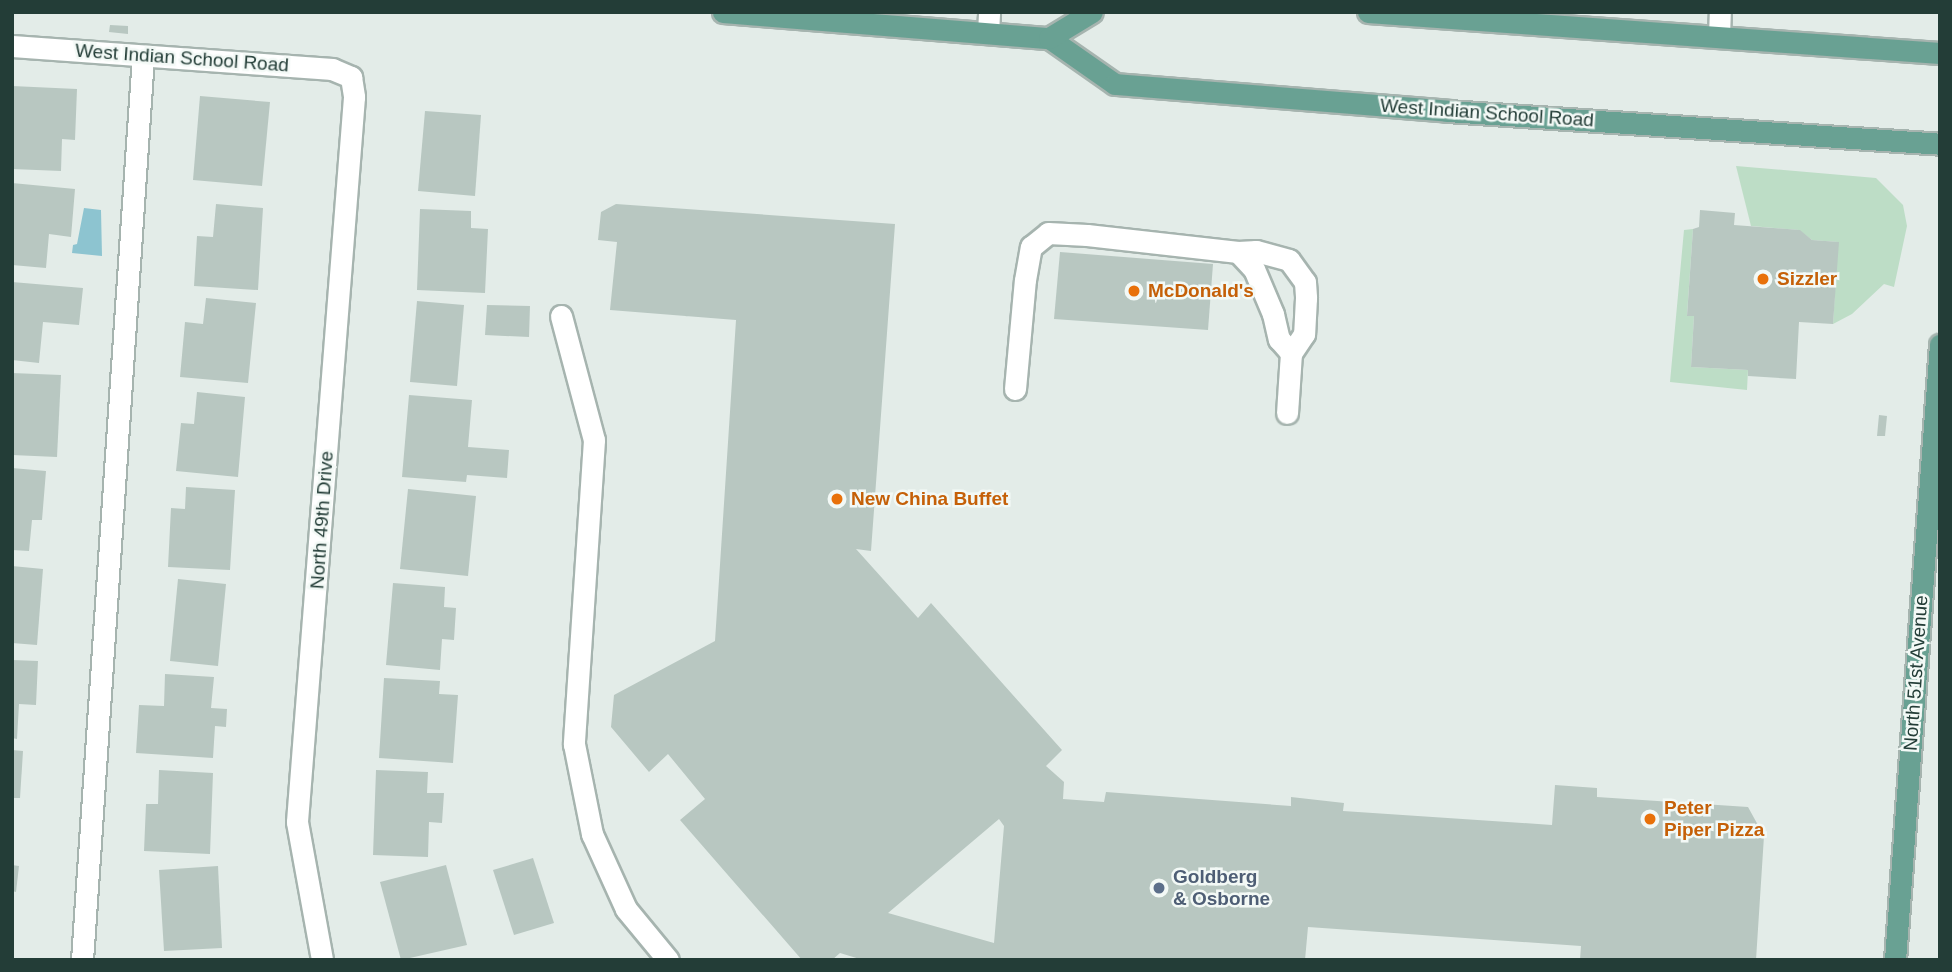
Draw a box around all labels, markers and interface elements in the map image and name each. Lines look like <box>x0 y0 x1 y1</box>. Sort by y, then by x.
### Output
street label: West Indian School Road <box>74 39 290 77</box>
street label: West Indian School Road <box>1379 94 1595 132</box>
place label: Sizzler <box>1777 268 1837 290</box>
marker: Sizzler <box>1755 271 1771 287</box>
place label: McDonald's <box>1148 280 1254 302</box>
marker: McDonald's <box>1126 283 1142 299</box>
street label: North 49th Drive <box>306 450 338 590</box>
place label: New China Buffet <box>851 488 1008 510</box>
marker: New China Buffet <box>829 491 845 507</box>
street label: North 51st Avenue <box>1899 594 1933 752</box>
place label: Peter Piper Pizza <box>1664 797 1764 841</box>
marker: Peter Piper Pizza <box>1642 811 1658 827</box>
place label: Goldberg & Osborne <box>1173 866 1270 910</box>
marker: Goldberg & Osborne <box>1151 880 1167 896</box>

